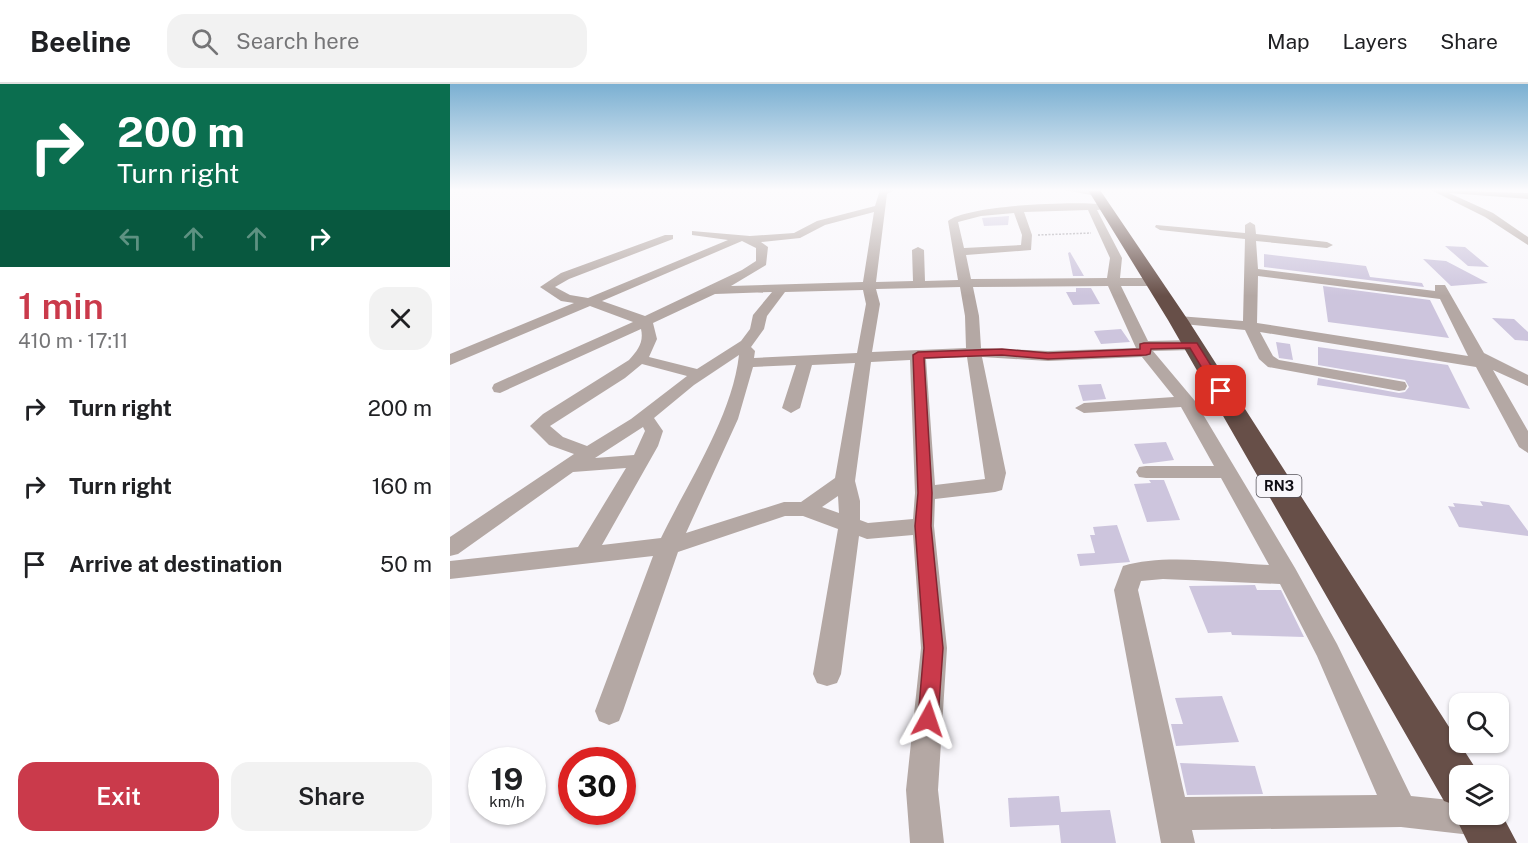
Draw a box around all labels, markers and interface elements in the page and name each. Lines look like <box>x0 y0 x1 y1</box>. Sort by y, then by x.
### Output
search box <box>167 14 587 68</box>
text: Beeline <box>30 25 131 58</box>
icon: search <box>188 25 221 58</box>
text: Search here <box>236 28 360 54</box>
text: Map <box>1267 29 1310 54</box>
text: Layers <box>1343 29 1407 54</box>
text: Share <box>1440 29 1498 54</box>
text: 200 m <box>117 107 245 156</box>
icon: right <box>18 108 96 186</box>
text: Turn right <box>117 157 240 189</box>
icon: left <box>114 222 147 255</box>
icon: ahead <box>177 222 210 255</box>
icon: ahead <box>240 222 273 255</box>
icon: right <box>303 222 336 255</box>
text: 1 min <box>18 285 104 327</box>
button: close <box>369 287 432 350</box>
text: 410 m · 17:11 <box>18 329 128 353</box>
pin <box>1195 365 1246 416</box>
icon: arrive <box>1204 374 1237 407</box>
icon: right <box>18 392 51 425</box>
text: Turn right <box>69 395 172 421</box>
text: 200 m <box>368 395 432 421</box>
icon: right <box>18 470 51 503</box>
text: Turn right <box>69 473 172 499</box>
text: 160 m <box>372 473 432 499</box>
road number: RN3 <box>1256 475 1302 497</box>
icon: arrive <box>18 548 51 581</box>
text: Arrive at destination <box>69 551 282 577</box>
text: 50 m <box>380 551 432 577</box>
position arrow <box>896 687 960 751</box>
map controls <box>1449 693 1509 825</box>
button: search <box>1449 693 1509 753</box>
speed limit sign: 30 <box>558 747 636 825</box>
text: 19 <box>491 761 523 797</box>
button: Exit <box>18 762 219 831</box>
button: Share <box>231 762 432 831</box>
button: layers <box>1449 765 1509 825</box>
text: km/h <box>489 793 525 810</box>

